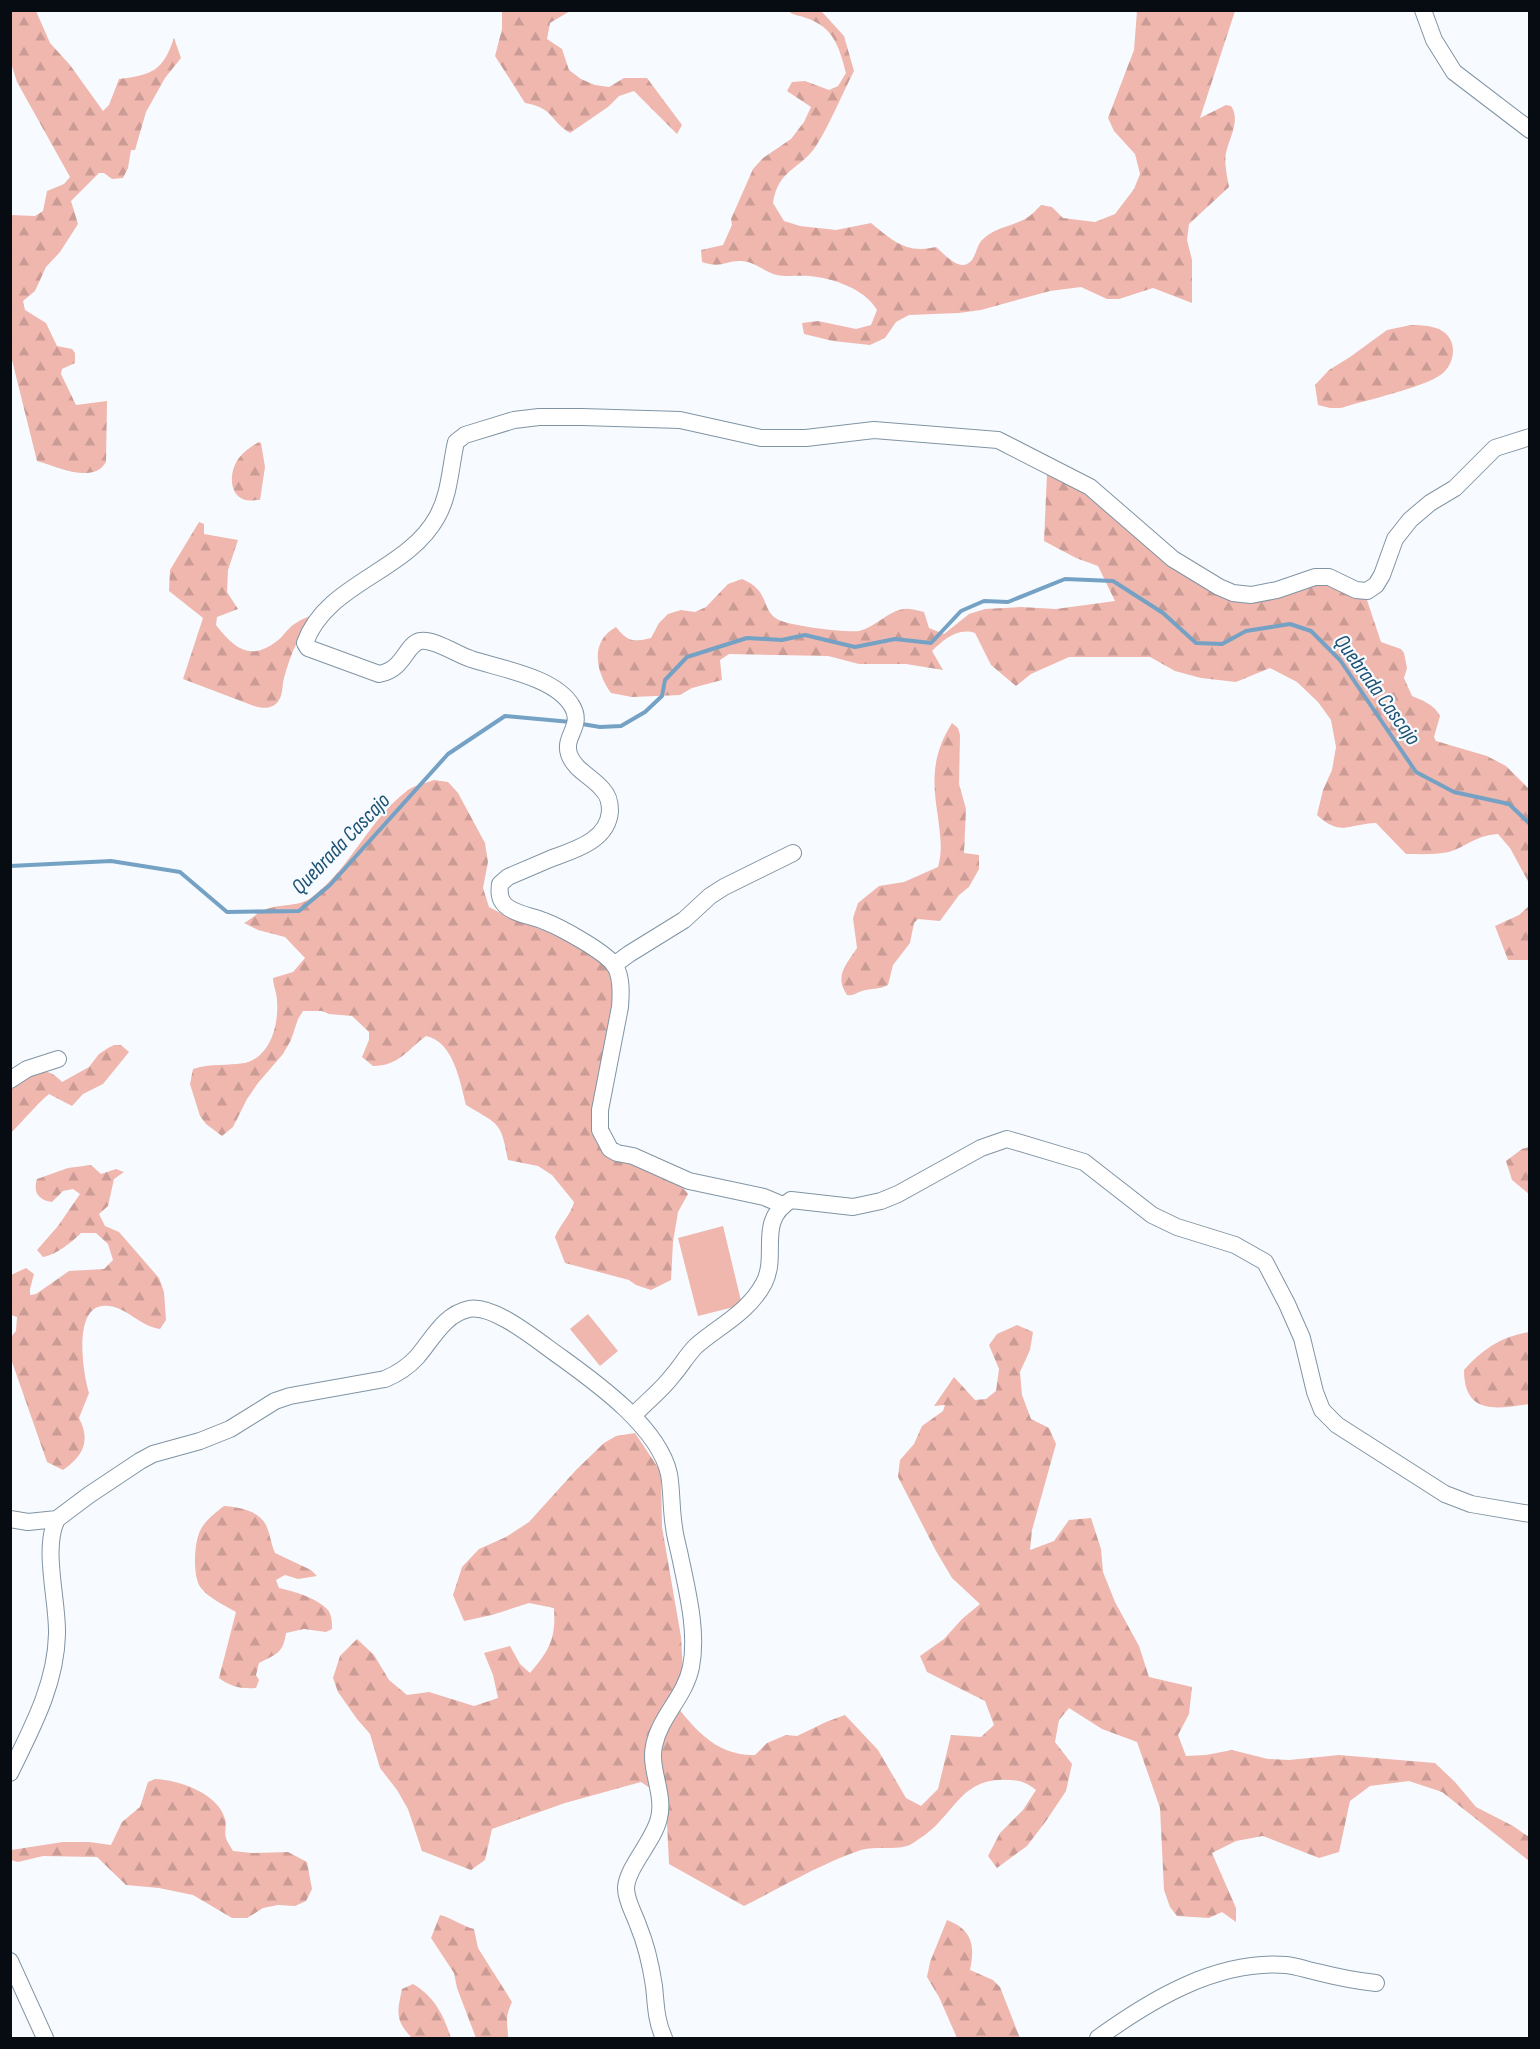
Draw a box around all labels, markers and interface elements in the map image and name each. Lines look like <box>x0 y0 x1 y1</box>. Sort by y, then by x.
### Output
water label: Quebrada Cascajo <box>1328 629 1426 751</box>
water label: Quebrada Cascajo <box>286 788 396 900</box>

